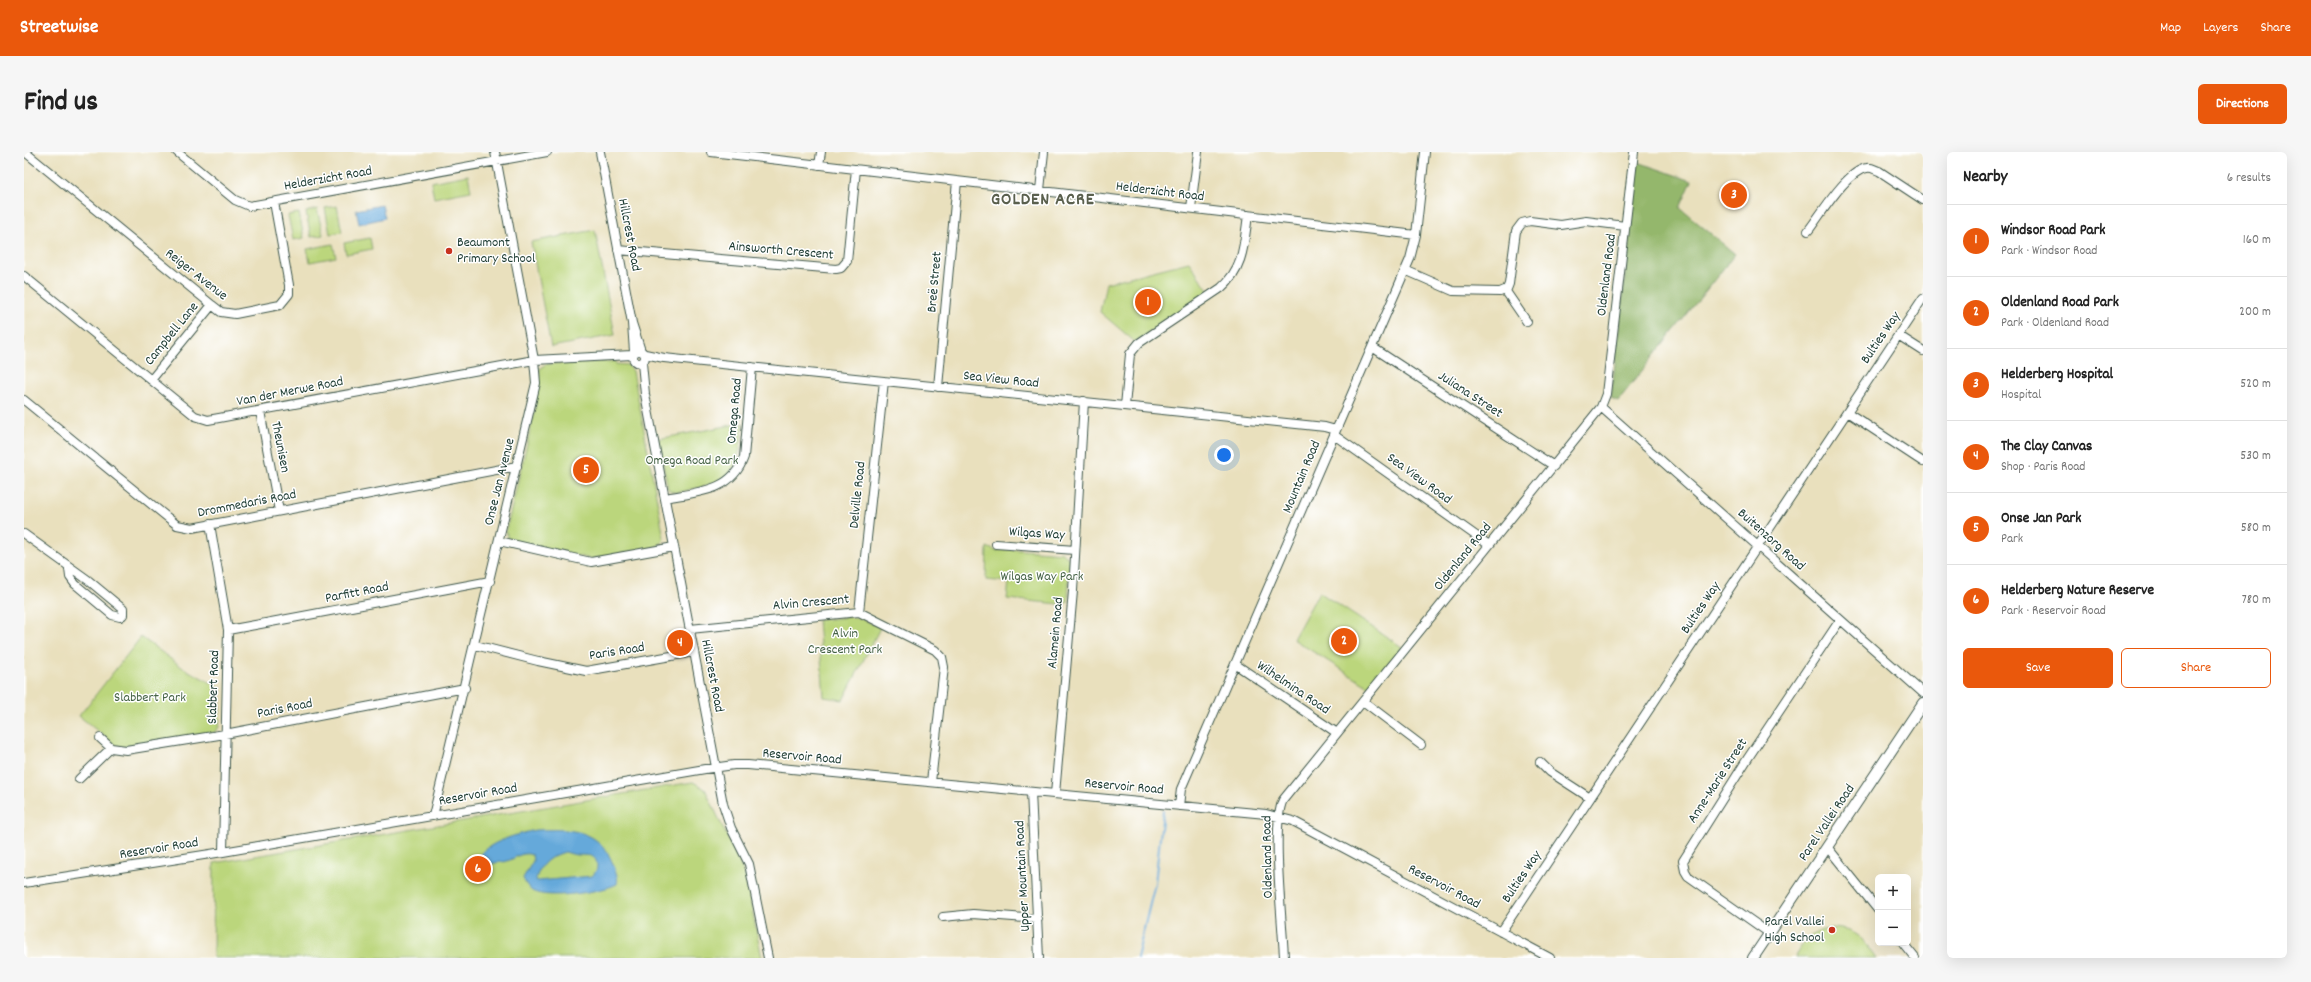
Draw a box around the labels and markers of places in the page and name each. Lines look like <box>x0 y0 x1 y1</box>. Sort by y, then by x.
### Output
pin: 3 <box>1721 180 1747 210</box>
place label: Beaumont Primary School <box>457 233 536 269</box>
marker: Beaumont Primary School <box>444 246 454 256</box>
pin: 1 <box>1135 287 1161 317</box>
pin: 5 <box>573 455 599 485</box>
pin: 2 <box>1331 626 1357 656</box>
pin: 4 <box>667 628 693 658</box>
pin: 6 <box>465 854 491 884</box>
place label: Parel Vallei High School <box>1765 912 1825 948</box>
marker: Parel Vallei High School <box>1827 925 1837 935</box>

